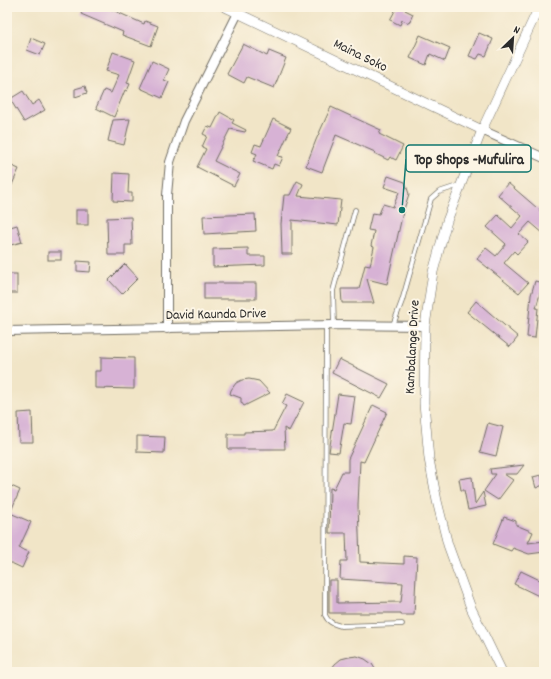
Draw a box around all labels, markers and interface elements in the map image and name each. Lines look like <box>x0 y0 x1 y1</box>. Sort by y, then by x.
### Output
north arrow <box>493 18 533 58</box>
text: N <box>511 22 523 39</box>
street label: Maina Soko <box>330 34 390 78</box>
callout: Top Shops -Mufulira <box>406 145 531 172</box>
text: Top Shops -Mufulira <box>414 150 525 172</box>
street label: Kambalange Drive <box>401 299 425 395</box>
street label: David Kaunda Drive <box>165 304 267 326</box>

